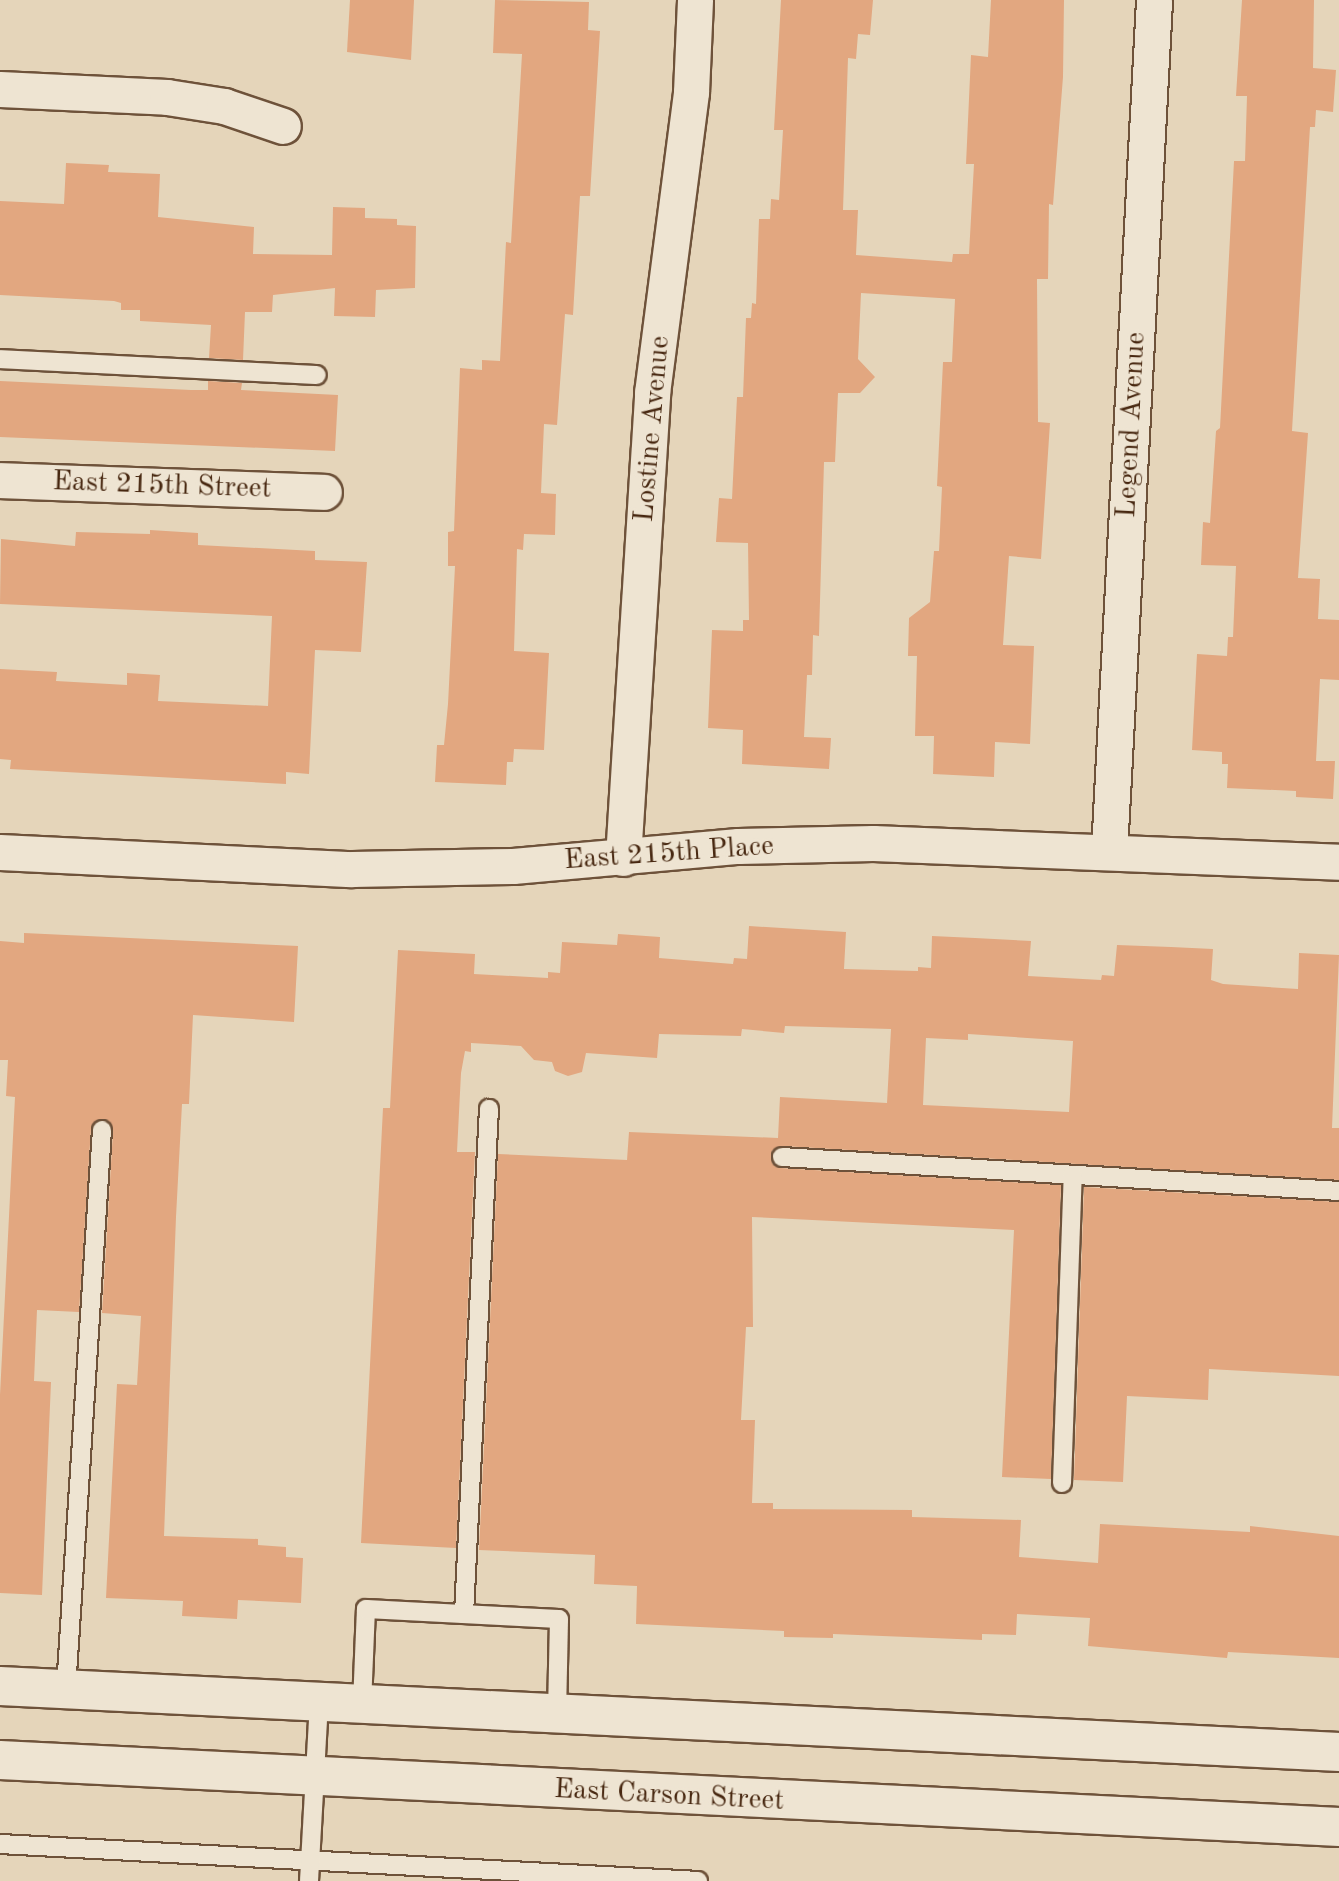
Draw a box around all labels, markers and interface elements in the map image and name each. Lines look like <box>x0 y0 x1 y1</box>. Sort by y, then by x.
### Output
street label: Legend Avenue <box>1110 331 1154 519</box>
street label: Lostine Avenue <box>628 334 678 524</box>
street label: East 215th Street <box>52 465 272 507</box>
street label: East 215th Place <box>563 830 775 878</box>
street label: East Carson Street <box>553 1773 785 1819</box>

